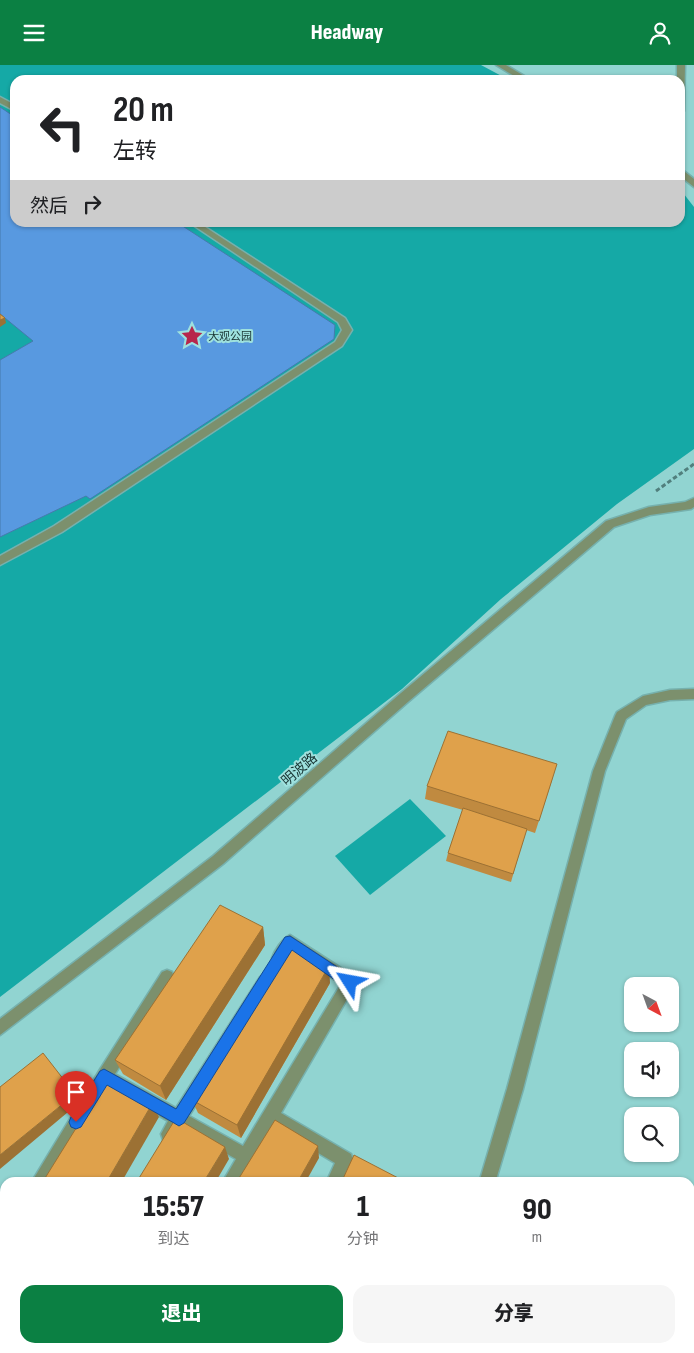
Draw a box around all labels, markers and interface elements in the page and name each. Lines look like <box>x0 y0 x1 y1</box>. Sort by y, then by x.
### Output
icon: menu <box>20 19 48 47</box>
text: Headway <box>311 19 383 46</box>
icon: person <box>646 19 674 47</box>
text: 20 m <box>113 89 174 132</box>
icon: left <box>30 95 95 160</box>
text: 左转 <box>113 138 157 165</box>
icon: right <box>78 190 106 218</box>
text: 然后 <box>30 195 68 218</box>
place icon: 大观公园 <box>179 323 205 349</box>
place label: 大观公园 <box>208 330 252 343</box>
street label: 明波路 <box>278 749 321 790</box>
position arrow <box>323 955 375 1007</box>
north arrow <box>624 977 679 1033</box>
map controls <box>624 977 679 1162</box>
button: sound <box>624 1042 679 1097</box>
pin <box>55 1071 97 1122</box>
icon: arrive <box>62 1078 90 1106</box>
button: search <box>624 1107 679 1162</box>
text: 15:57 <box>143 1189 204 1225</box>
text: 1 <box>357 1189 369 1225</box>
text: 90 <box>522 1192 552 1228</box>
text: m <box>532 1228 542 1247</box>
text: 到达 <box>157 1230 190 1249</box>
text: 分钟 <box>347 1230 379 1249</box>
button: 退出 <box>20 1285 343 1343</box>
button: 分享 <box>353 1285 675 1343</box>

